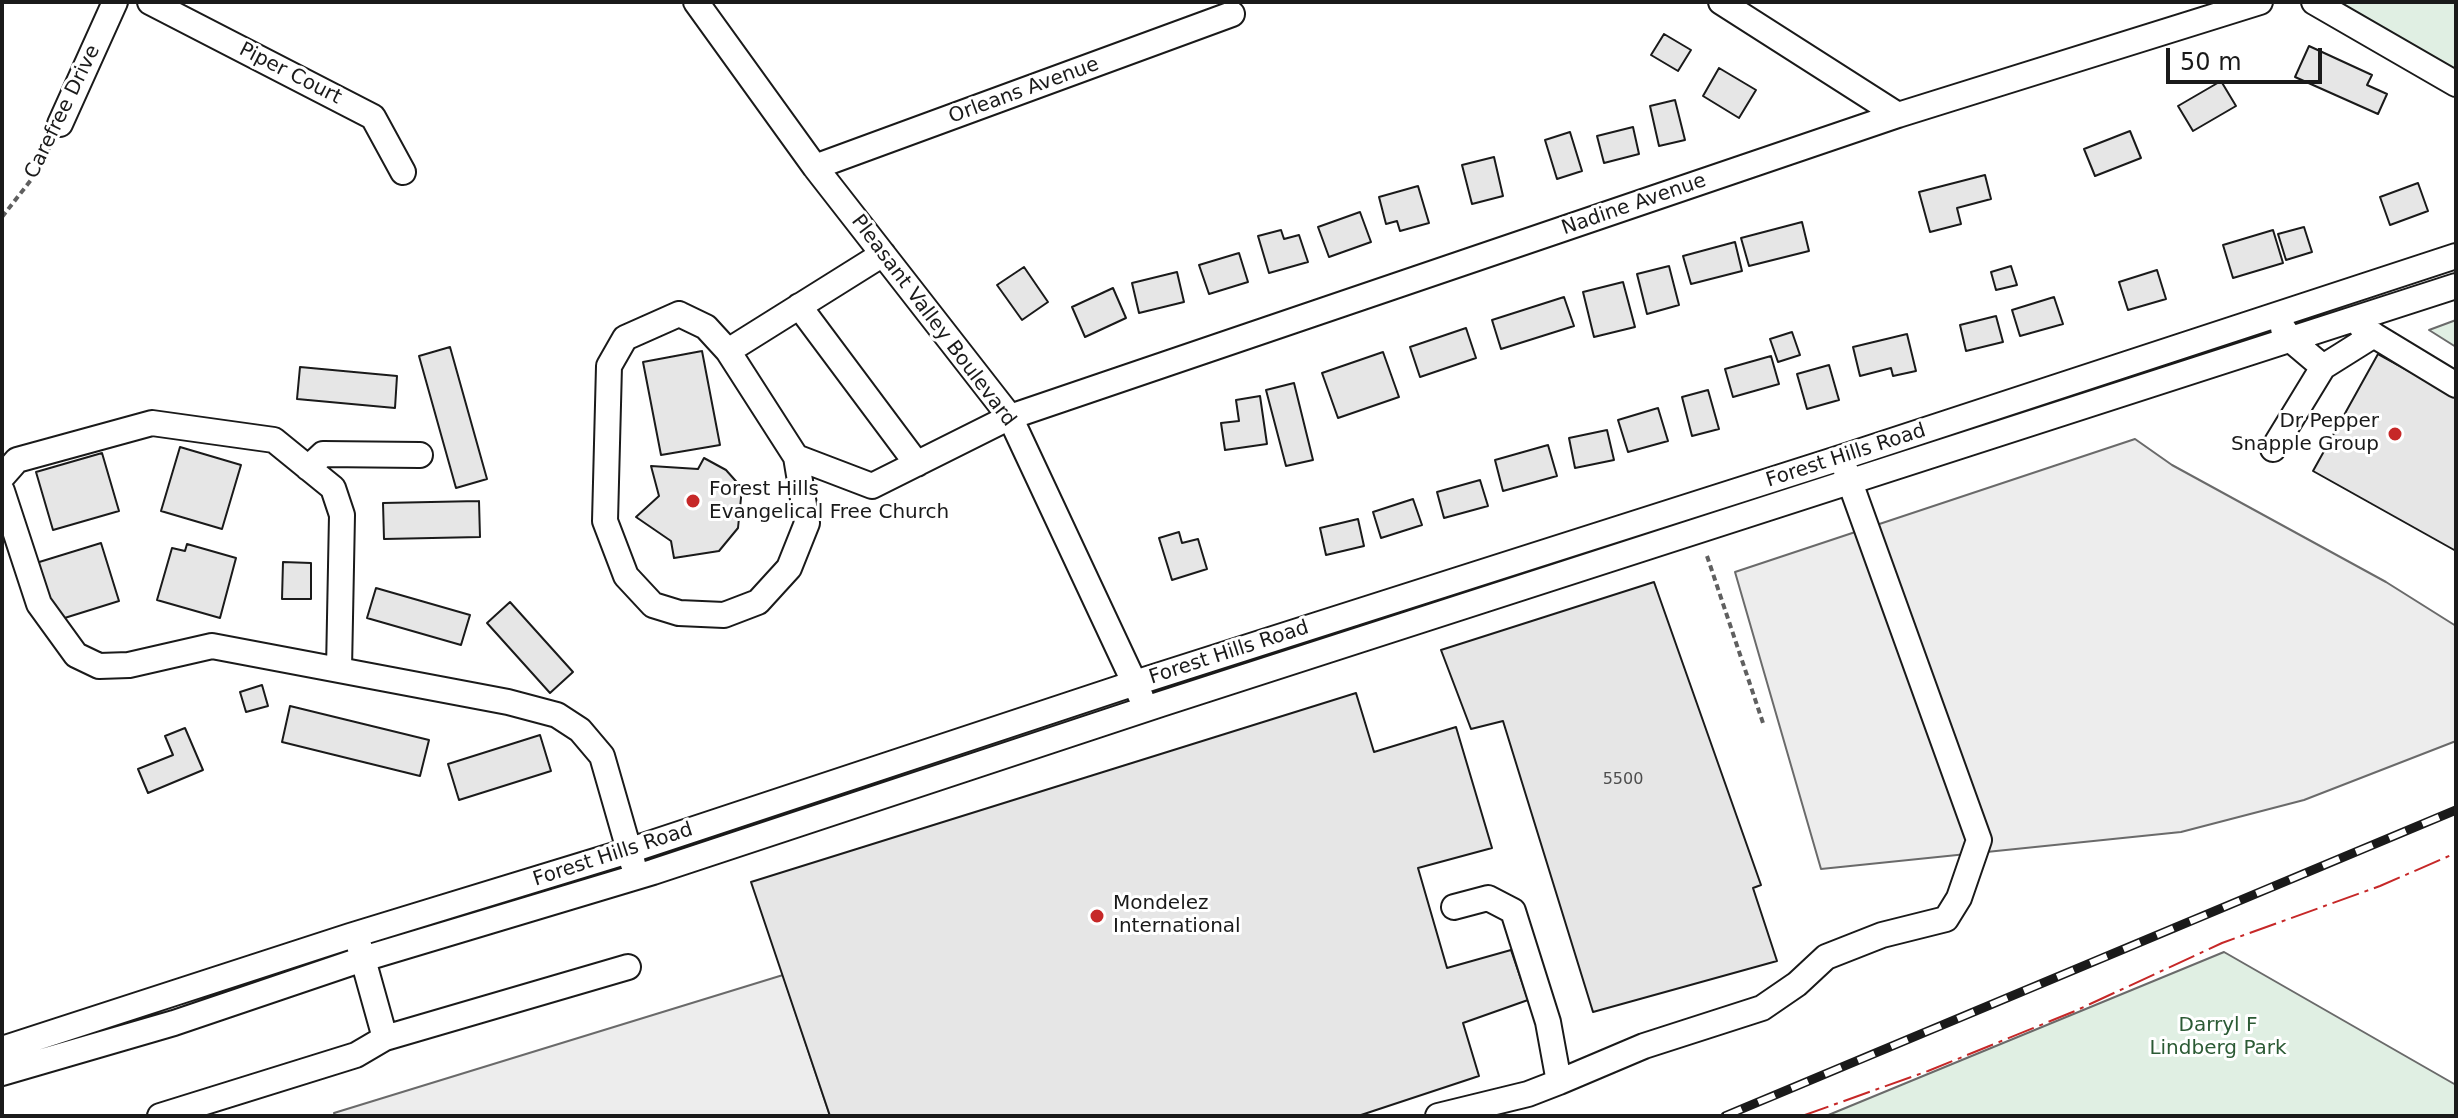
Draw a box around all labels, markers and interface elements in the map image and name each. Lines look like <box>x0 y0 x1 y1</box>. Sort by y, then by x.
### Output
scale bar <box>2170 32 2326 82</box>
street label: Piper Court <box>235 38 345 110</box>
street label: Carefree Drive <box>20 41 106 183</box>
text: 50 m <box>2180 48 2242 76</box>
street label: Orleans Avenue <box>946 53 1102 129</box>
street label: Nadine Avenue <box>1559 169 1709 241</box>
street label: Pleasant Valley Boulevard <box>846 210 1020 432</box>
place label: Dr Pepper Snapple Group <box>2231 410 2379 457</box>
street label: Forest Hills Road <box>1763 419 1929 493</box>
marker: Dr Pepper Snapple Group <box>2386 425 2404 443</box>
place label: Forest Hills Evangelical Free Church <box>709 478 949 525</box>
marker: Forest Hills Evangelical Free Church <box>684 492 702 510</box>
street label: Forest Hills Road <box>1146 616 1312 690</box>
house number: 5500 <box>1603 770 1643 790</box>
street label: Forest Hills Road <box>530 818 696 892</box>
place label: Mondelez International <box>1113 892 1241 939</box>
marker: Mondelez International <box>1088 907 1106 925</box>
park label: Darryl F Lindberg Park <box>2149 1014 2287 1061</box>

